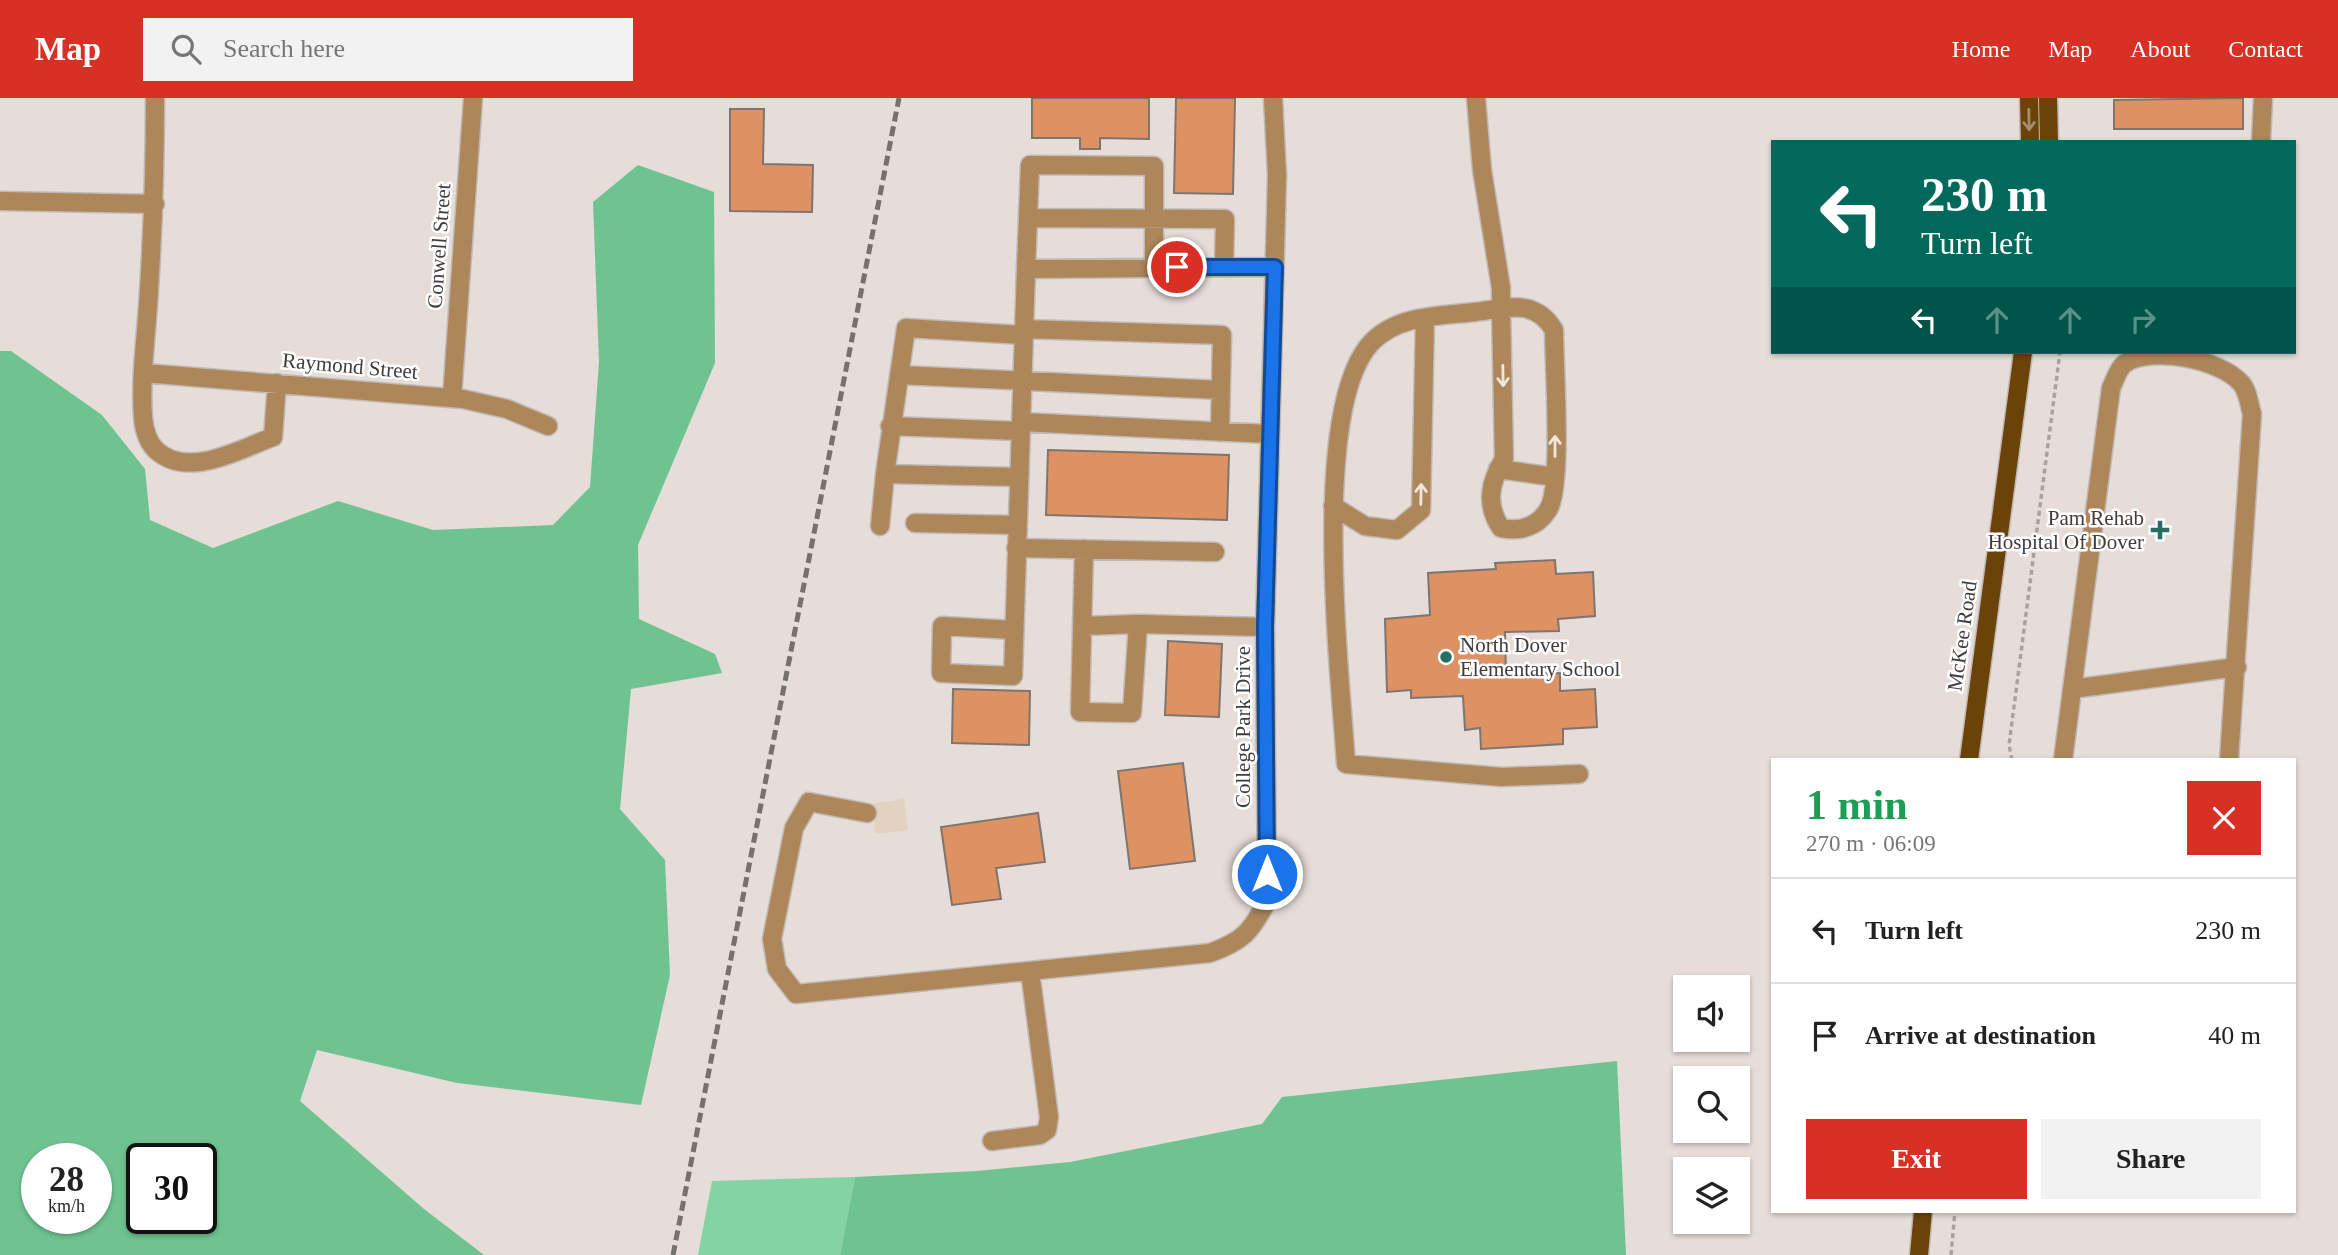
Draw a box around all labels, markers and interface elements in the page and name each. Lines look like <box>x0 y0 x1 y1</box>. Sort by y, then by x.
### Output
search box <box>143 18 633 81</box>
icon: search <box>167 30 205 68</box>
text: Map <box>35 31 101 67</box>
text: Search here <box>223 34 345 63</box>
text: Home <box>1952 36 2010 62</box>
text: Map <box>2048 36 2092 62</box>
text: About <box>2130 36 2190 62</box>
text: Contact <box>2228 36 2303 62</box>
one-way arrow <box>2023 108 2036 131</box>
text: 230 m <box>1921 167 2048 222</box>
icon: left <box>1806 168 1897 259</box>
street label: Conwell Street <box>423 182 455 309</box>
text: Turn left <box>1921 225 2033 261</box>
pin <box>1147 237 1207 297</box>
icon: arrive <box>1158 248 1196 286</box>
icon: left <box>1905 301 1943 339</box>
icon: ahead <box>1978 301 2016 339</box>
icon: ahead <box>2051 301 2089 339</box>
icon: right <box>2124 301 2162 339</box>
street label: Raymond Street <box>281 348 419 384</box>
one-way arrow <box>1496 365 1509 388</box>
one-way arrow <box>1548 435 1562 458</box>
one-way arrow <box>1415 483 1428 506</box>
place label: Pam Rehab Hospital Of Dover <box>1988 506 2144 554</box>
marker: Pam Rehab Hospital Of Dover <box>2150 520 2170 540</box>
street label: McKee Road <box>1942 579 1982 693</box>
place label: North Dover Elementary School <box>1460 633 1621 681</box>
street label: College Park Drive <box>1231 646 1255 808</box>
marker: North Dover Elementary School <box>1438 649 1454 665</box>
button: close <box>2187 781 2261 855</box>
text: 1 min <box>1806 782 1908 828</box>
text: 270 m · 06:09 <box>1806 831 1936 856</box>
position arrow <box>1230 837 1304 911</box>
icon: left <box>1806 912 1844 950</box>
text: Turn left <box>1865 916 1963 945</box>
text: 230 m <box>2195 916 2261 945</box>
map controls <box>1673 975 1750 1234</box>
button: sound <box>1673 975 1750 1052</box>
icon: arrive <box>1806 1017 1844 1055</box>
text: Arrive at destination <box>1865 1021 2096 1050</box>
text: 40 m <box>2208 1021 2261 1050</box>
button: search <box>1673 1066 1750 1143</box>
button: Exit <box>1806 1119 2027 1199</box>
button: Share <box>2041 1119 2261 1199</box>
speed limit sign: 30 <box>126 1143 217 1234</box>
button: layers <box>1673 1157 1750 1234</box>
text: 28 <box>49 1160 84 1199</box>
text: km/h <box>48 1196 85 1216</box>

